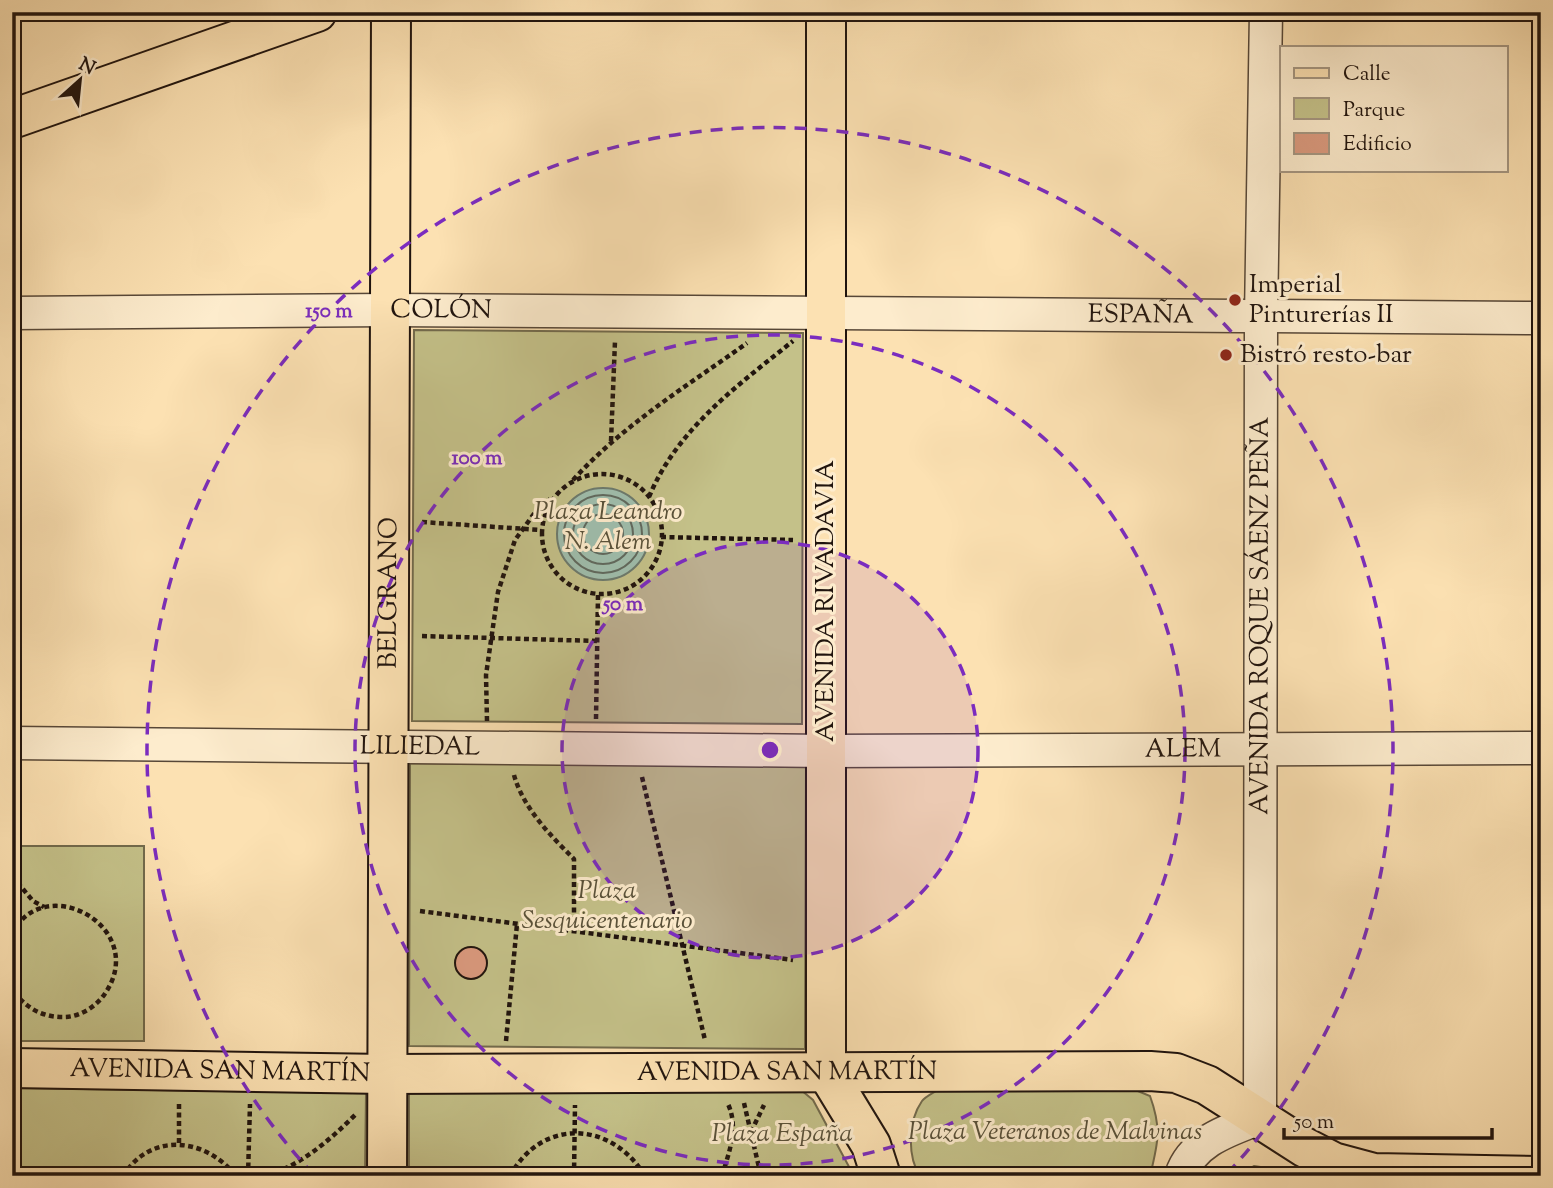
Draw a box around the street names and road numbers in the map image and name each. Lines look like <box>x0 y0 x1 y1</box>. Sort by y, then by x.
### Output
street label: COLÓN <box>390 292 492 329</box>
street label: ESPAÑA <box>1088 296 1194 334</box>
street label: AVENIDA ROQUE SÁENZ PEÑA <box>1242 417 1279 815</box>
street label: AVENIDA RIVADAVIA <box>808 460 845 742</box>
street label: BELGRANO <box>370 517 408 669</box>
street label: LILIEDAL <box>360 728 481 766</box>
street label: ALEM <box>1145 731 1221 768</box>
street label: AVENIDA SAN MARTÍN <box>69 1050 371 1092</box>
street label: AVENIDA SAN MARTÍN <box>637 1053 937 1092</box>

